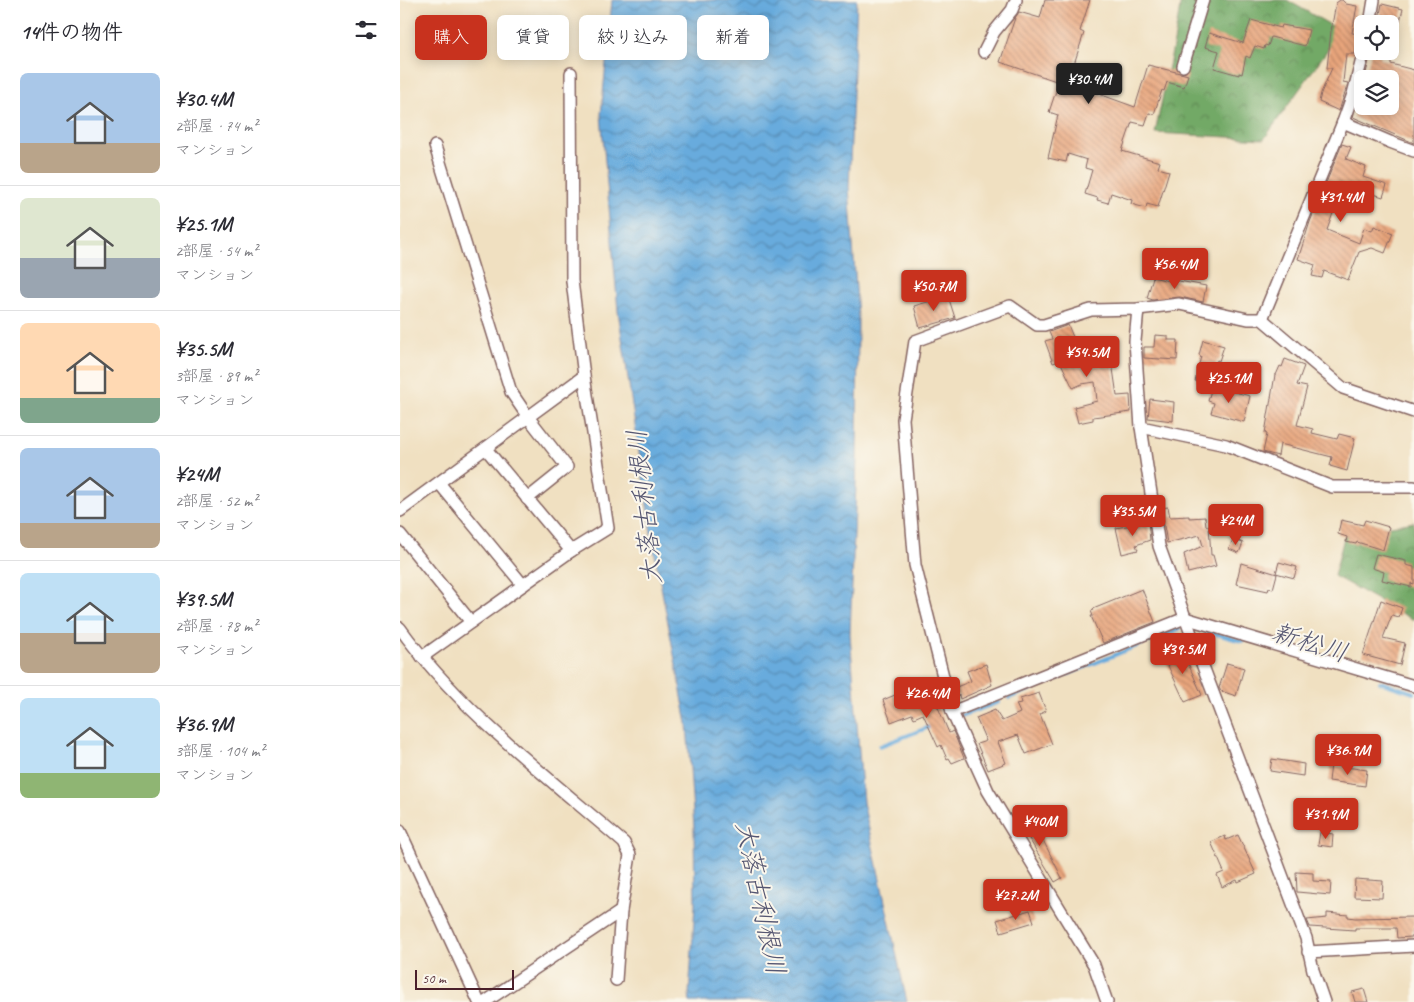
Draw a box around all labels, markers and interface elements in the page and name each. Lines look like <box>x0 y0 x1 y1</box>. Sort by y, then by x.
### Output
chip: 購入 <box>415 15 487 60</box>
chip: 賃貸 <box>497 15 569 60</box>
chip: 絞り込み <box>579 15 687 60</box>
chip: 新着 <box>697 15 769 60</box>
map controls <box>1354 15 1399 115</box>
button: locate <box>1354 15 1399 60</box>
icon: filters <box>352 16 380 44</box>
text: 14件の物件 <box>20 19 123 45</box>
pin: ¥30.4M <box>1048 62 1130 105</box>
text: ¥30.4M <box>1067 69 1111 89</box>
button: layers <box>1354 70 1399 115</box>
text: ¥30.4M <box>175 86 232 112</box>
icon: home <box>60 93 120 153</box>
text: 2部屋 · 74 m² <box>175 116 257 136</box>
text: マンション <box>175 140 254 160</box>
pin: ¥31.4M <box>1300 180 1382 223</box>
text: ¥31.4M <box>1319 187 1363 207</box>
text: ¥25.1M <box>175 211 232 237</box>
icon: home <box>60 218 120 278</box>
text: 2部屋 · 54 m² <box>175 241 257 261</box>
pin: ¥56.4M <box>1134 248 1216 290</box>
text: ¥56.4M <box>1153 254 1197 274</box>
text: マンション <box>175 265 254 285</box>
pin: ¥50.7M <box>893 270 975 312</box>
text: ¥50.7M <box>912 276 956 296</box>
text: ¥35.5M <box>175 336 232 362</box>
pin: ¥54.5M <box>1046 336 1128 378</box>
text: ¥54.5M <box>1065 342 1109 362</box>
icon: home <box>60 343 120 403</box>
pin: ¥25.1M <box>1188 362 1270 404</box>
text: 3部屋 · 89 m² <box>175 366 257 386</box>
text: ¥25.1M <box>1207 368 1251 388</box>
text: マンション <box>175 390 254 410</box>
water label: 大落古利根川 <box>620 428 669 586</box>
text: ¥24M <box>175 461 219 487</box>
icon: home <box>60 468 120 528</box>
text: 2部屋 · 52 m² <box>175 491 257 511</box>
pin: ¥35.5M <box>1092 494 1174 537</box>
text: ¥35.5M <box>1111 501 1155 521</box>
pin: ¥24M <box>1206 504 1266 546</box>
text: ¥24M <box>1219 510 1253 530</box>
text: マンション <box>175 515 254 535</box>
text: ¥39.5M <box>175 586 232 612</box>
icon: home <box>60 593 120 653</box>
water label: 新松川 <box>1268 615 1352 670</box>
text: 2部屋 · 78 m² <box>175 616 257 636</box>
pin: ¥39.5M <box>1142 632 1224 675</box>
text: ¥39.5M <box>1161 639 1205 659</box>
text: マンション <box>175 640 254 660</box>
pin: ¥26.4M <box>886 676 968 719</box>
text: ¥26.4M <box>905 683 949 703</box>
text: ¥36.9M <box>175 711 232 737</box>
icon: home <box>60 718 120 778</box>
pin: ¥36.9M <box>1307 734 1389 776</box>
text: ¥36.9M <box>1326 740 1370 760</box>
text: 3部屋 · 104 m² <box>175 741 265 761</box>
text: マンション <box>175 765 254 785</box>
pin: ¥31.9M <box>1285 798 1367 840</box>
pin: ¥40M <box>1010 804 1070 847</box>
text: ¥31.9M <box>1304 804 1348 824</box>
text: ¥40M <box>1023 811 1057 831</box>
water label: 大落古利根川 <box>728 818 793 978</box>
pin: ¥27.2M <box>975 878 1057 921</box>
text: ¥27.2M <box>994 885 1038 905</box>
scale bar <box>415 967 514 990</box>
text: 50 m <box>422 970 446 987</box>

